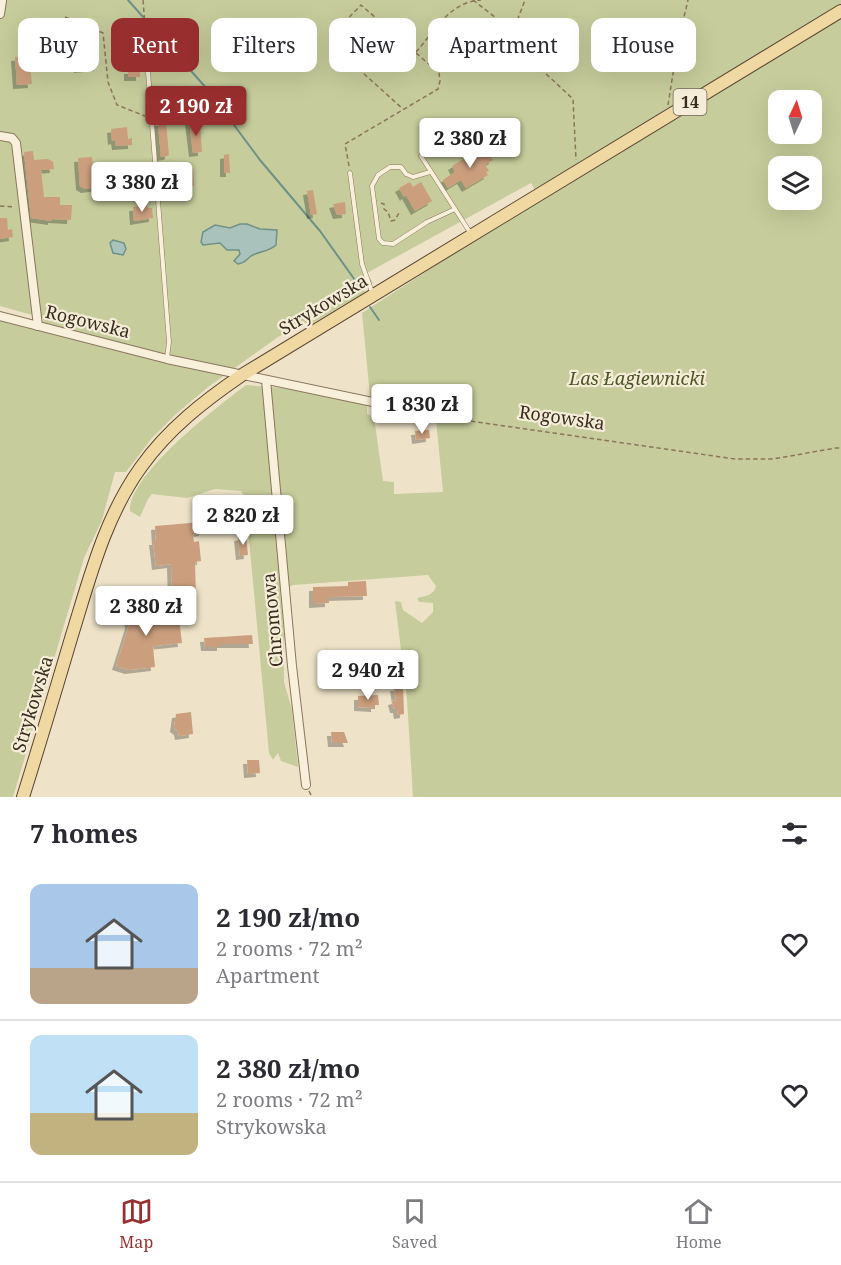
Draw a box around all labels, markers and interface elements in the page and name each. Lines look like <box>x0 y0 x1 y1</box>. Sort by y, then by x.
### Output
chip: Buy <box>18 18 99 72</box>
chip: Rent <box>111 18 199 72</box>
chip: Filters <box>211 18 317 72</box>
chip: New <box>329 18 416 72</box>
chip: Apartment <box>428 18 579 72</box>
chip: House <box>591 18 696 72</box>
pin: 2 190 zł <box>134 86 258 137</box>
road number: 14 <box>674 89 706 115</box>
north arrow <box>768 90 822 144</box>
map controls <box>768 90 822 210</box>
text: 2 190 zł <box>159 92 233 119</box>
pin: 2 380 zł <box>408 118 532 169</box>
text: 2 380 zł <box>433 124 507 151</box>
button: layers <box>768 156 822 210</box>
pin: 3 380 zł <box>80 162 204 213</box>
text: 3 380 zł <box>105 168 179 195</box>
street label: Strykowska <box>274 268 372 340</box>
street label: Rogowska <box>43 299 133 343</box>
park label: Las Łagiewnicki <box>568 366 706 390</box>
pin: 1 830 zł <box>360 384 484 435</box>
text: 1 830 zł <box>385 390 459 417</box>
street label: Rogowska <box>517 399 607 435</box>
pin: 2 820 zł <box>181 495 305 546</box>
text: 2 820 zł <box>206 501 280 528</box>
street label: Chromowa <box>256 572 288 668</box>
pin: 2 380 zł <box>84 586 208 637</box>
text: 2 380 zł <box>109 592 183 619</box>
pin: 2 940 zł <box>306 650 430 701</box>
street label: Strykowska <box>6 653 58 755</box>
text: 2 940 zł <box>331 656 405 683</box>
text: 7 homes <box>30 815 138 851</box>
icon: filters <box>778 817 811 850</box>
text: 2 190 zł/mo <box>216 899 360 935</box>
icon: home <box>78 908 150 980</box>
icon: heart <box>778 928 811 961</box>
text: 2 rooms · 72 m² <box>216 935 363 962</box>
text: Apartment <box>216 962 320 989</box>
text: 2 380 zł/mo <box>216 1050 360 1086</box>
icon: home <box>78 1059 150 1131</box>
icon: heart <box>778 1079 811 1112</box>
text: 2 rooms · 72 m² <box>216 1086 363 1113</box>
text: Strykowska <box>216 1113 327 1140</box>
tab: Map <box>119 1195 153 1253</box>
tab: Saved <box>392 1195 437 1253</box>
tab: Home <box>676 1195 722 1253</box>

